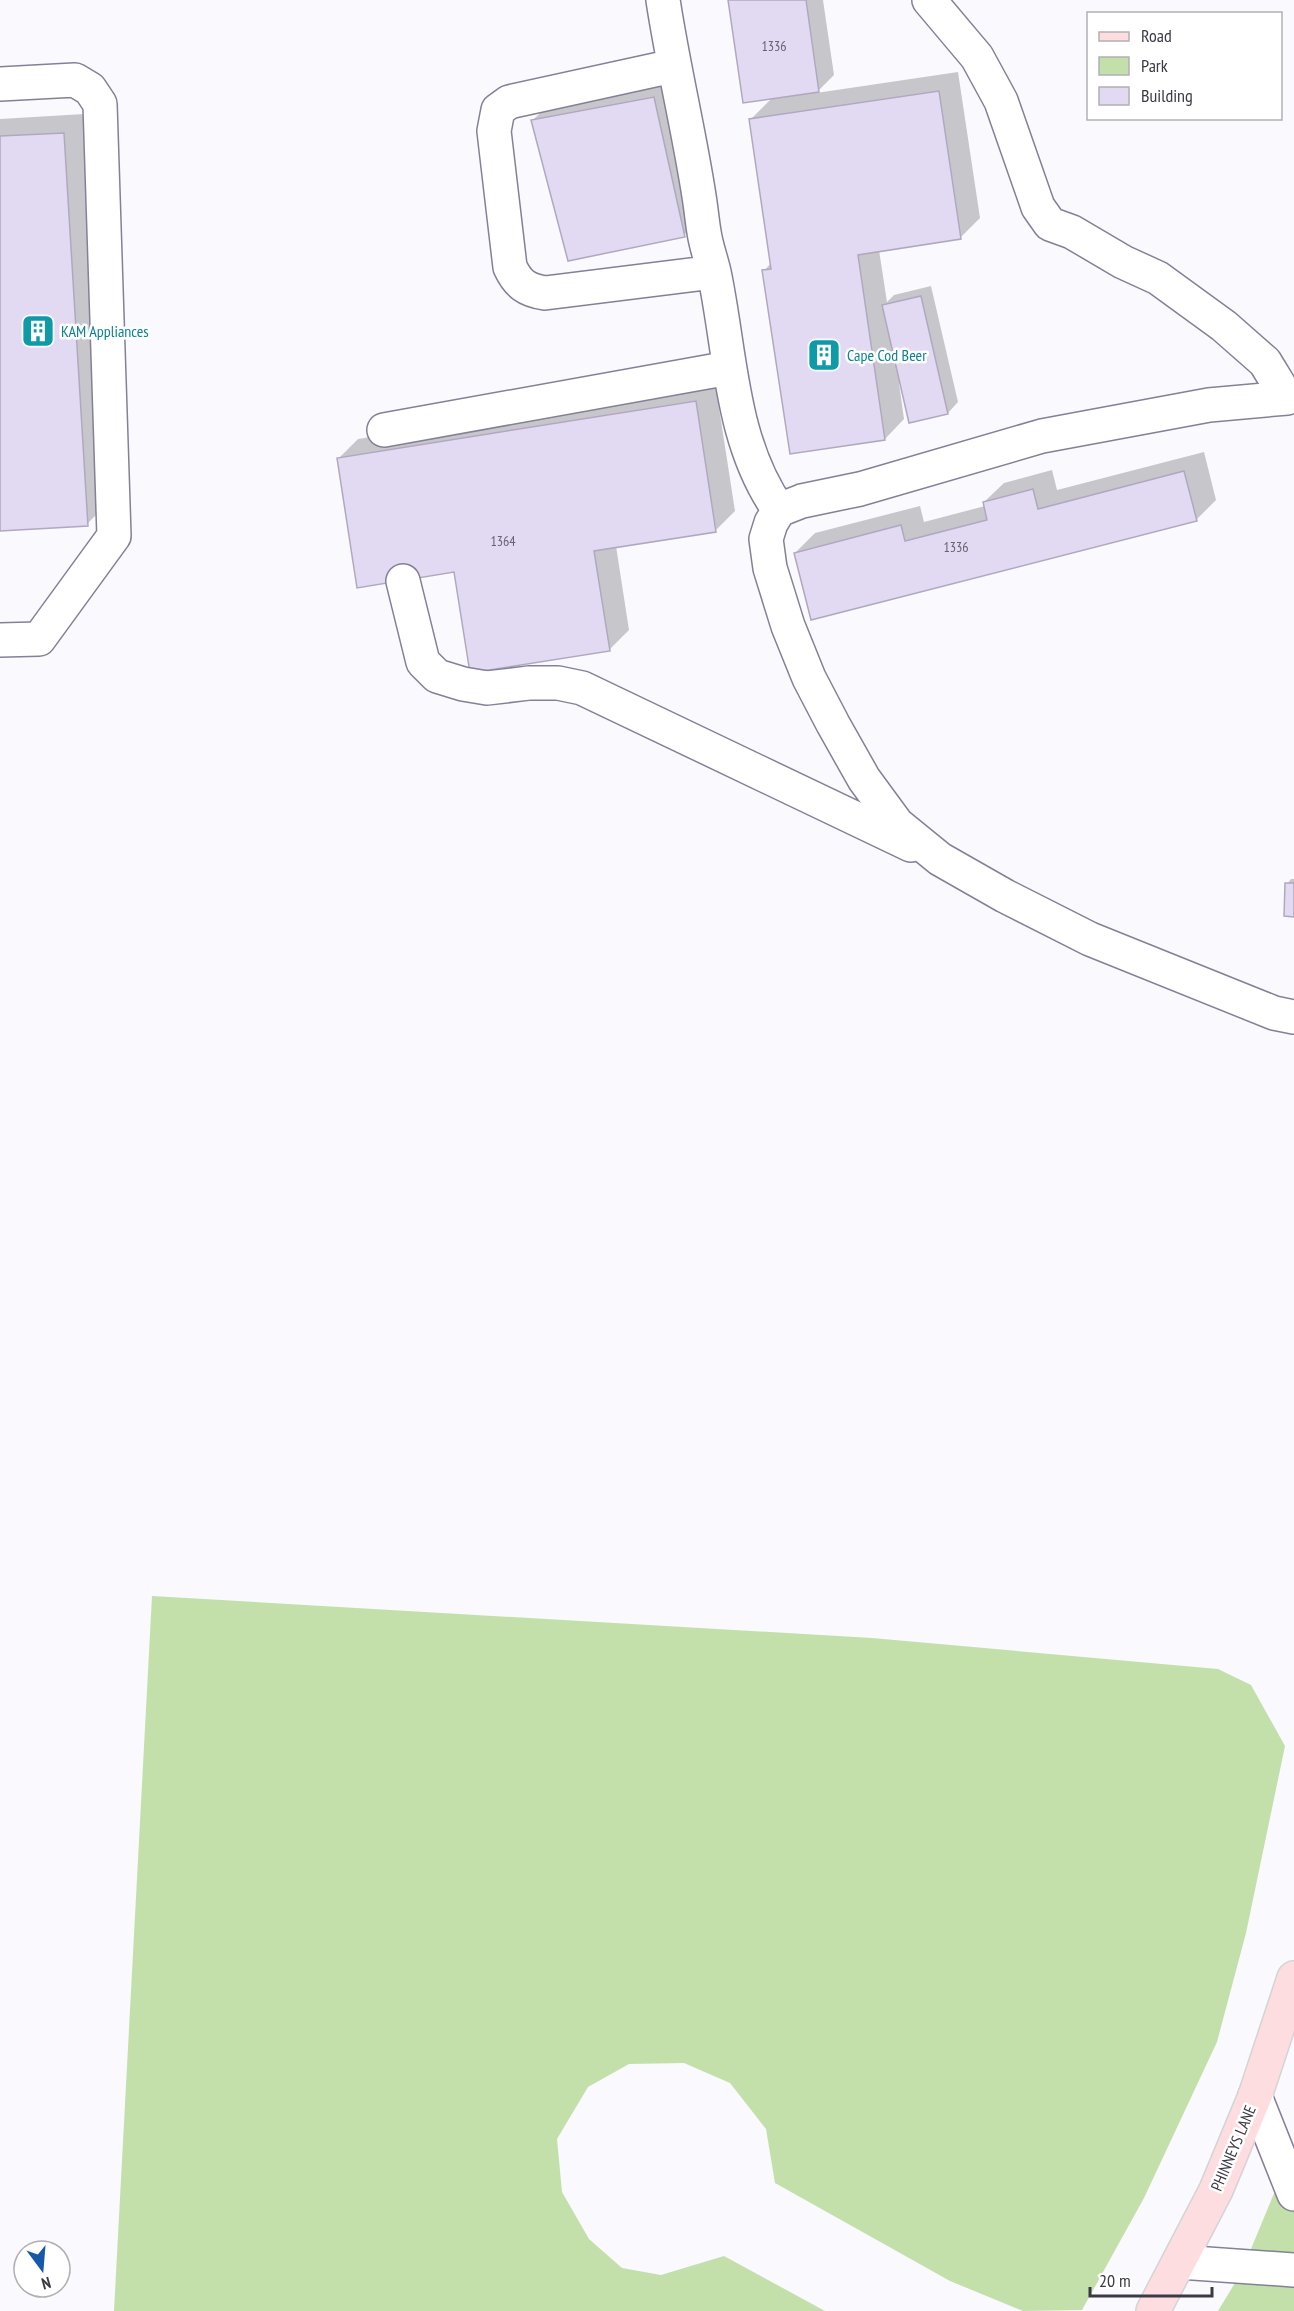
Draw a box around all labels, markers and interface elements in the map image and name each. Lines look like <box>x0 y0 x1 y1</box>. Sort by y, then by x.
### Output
legend <box>1087 12 1282 120</box>
text: Road <box>1141 24 1172 47</box>
house number: 1336 <box>761 37 787 55</box>
text: Park <box>1141 54 1168 77</box>
text: Building <box>1141 84 1193 107</box>
building icon: KAM Appliances <box>20 313 56 349</box>
place label: KAM Appliances <box>61 321 149 341</box>
building icon: Cape Cod Beer <box>806 337 842 373</box>
place label: Cape Cod Beer <box>847 345 927 365</box>
house number: 1364 <box>490 532 516 550</box>
house number: 1336 <box>943 538 969 556</box>
street label: PHINNEYS LANE <box>1206 2102 1260 2194</box>
north arrow <box>12 2239 72 2299</box>
scale bar <box>1090 2260 1212 2298</box>
text: 20 m <box>1099 2269 1131 2292</box>
text: N <box>39 2273 53 2294</box>

